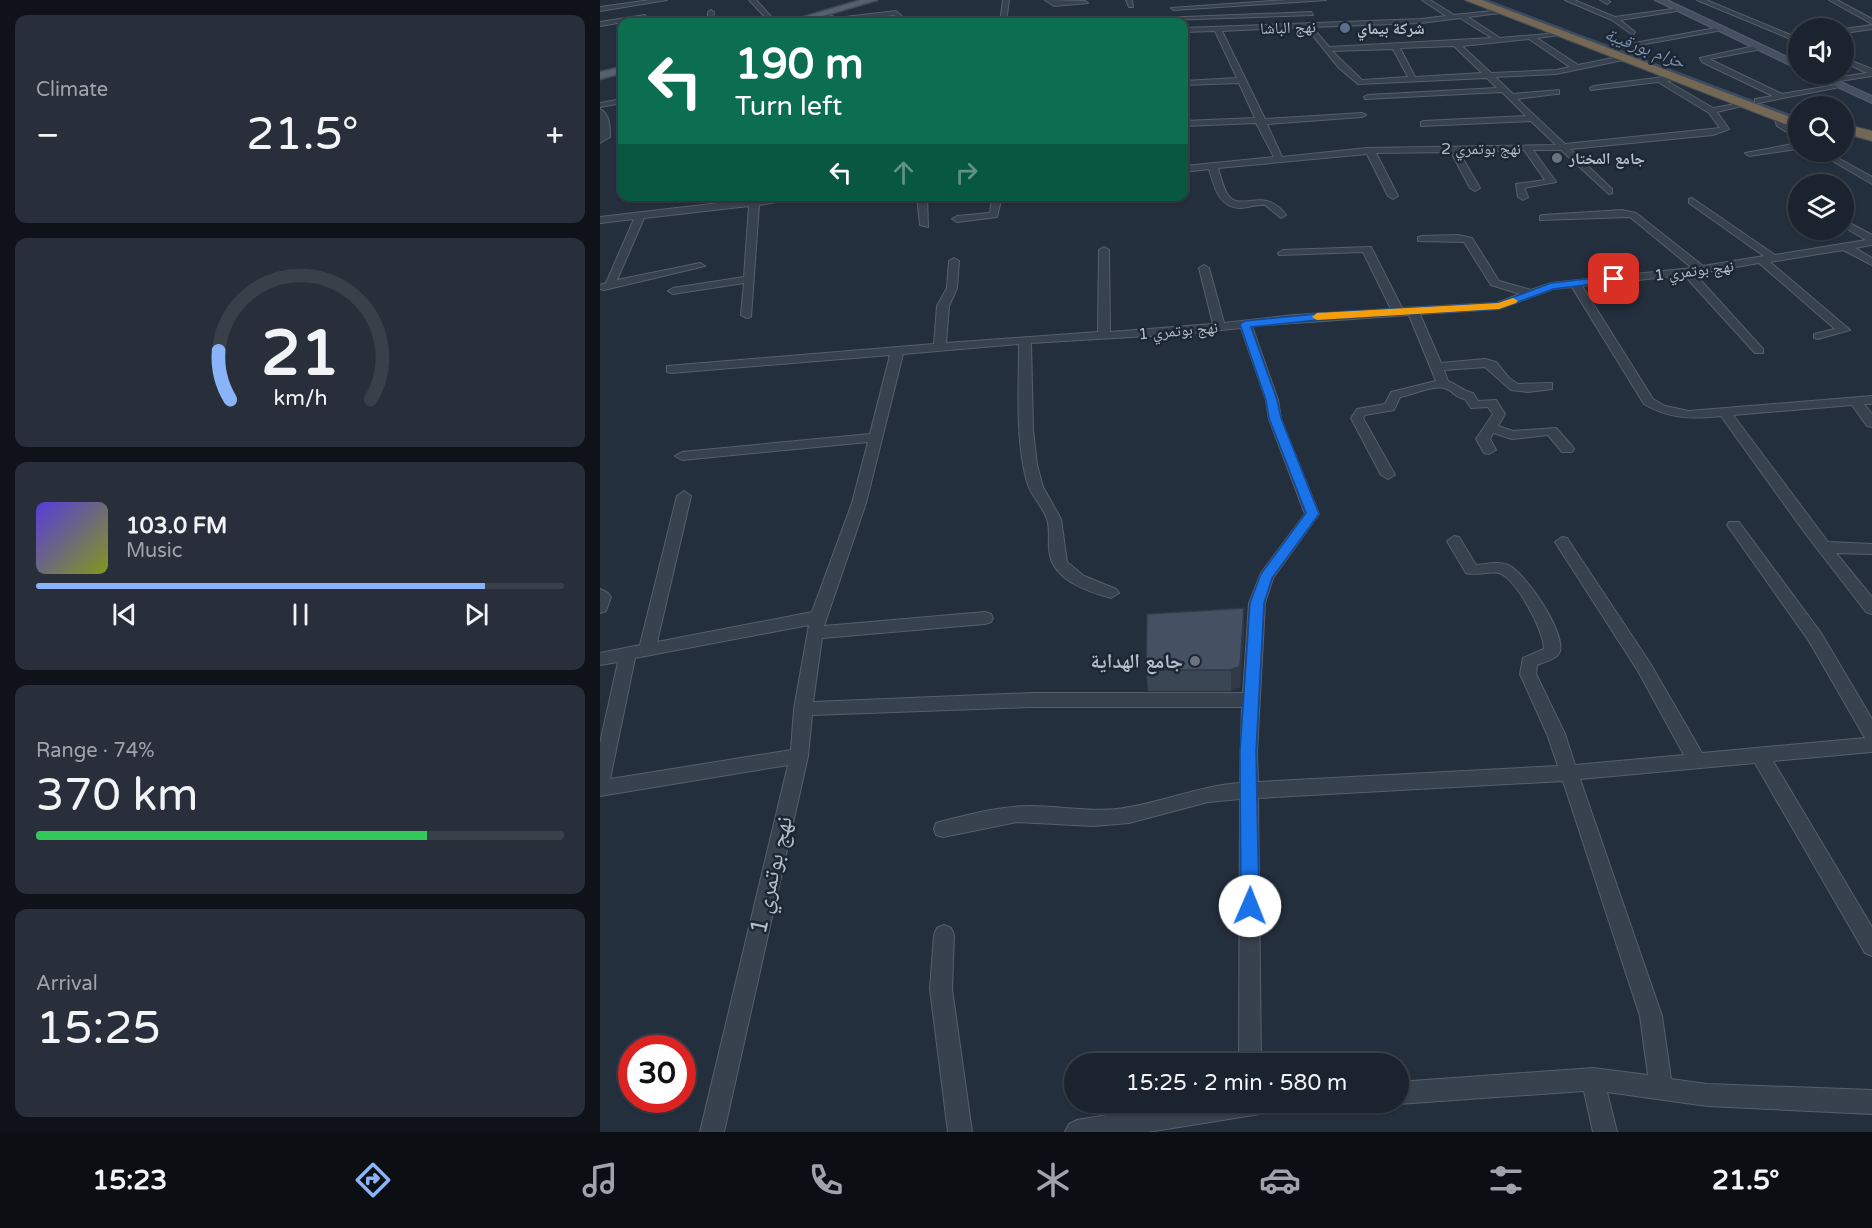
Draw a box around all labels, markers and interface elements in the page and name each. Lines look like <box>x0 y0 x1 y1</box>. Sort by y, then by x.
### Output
street label: نهج الباشا <box>1260 17 1316 39</box>
map controls <box>1788 18 1854 240</box>
button: sound <box>1788 18 1854 84</box>
place label: شركة بيماي <box>1357 19 1425 41</box>
marker: شركة بيماي <box>1338 21 1352 35</box>
water label: حزام بورقيبة <box>1601 23 1689 74</box>
text: 190 m <box>735 39 864 90</box>
icon: left <box>636 42 714 120</box>
text: Climate <box>36 78 108 102</box>
text: Turn left <box>735 90 842 123</box>
button: search <box>1788 96 1854 162</box>
text: 21.5° <box>246 108 359 162</box>
text: − <box>36 116 60 155</box>
text: + <box>545 116 564 155</box>
street label: نهج بوتمري 2 <box>1441 139 1521 161</box>
place label: جامع المختار <box>1568 149 1645 169</box>
marker: جامع المختار <box>1550 151 1564 165</box>
icon: left <box>824 156 857 189</box>
icon: ahead <box>887 156 920 189</box>
icon: right <box>950 156 983 189</box>
button: layers <box>1788 174 1854 240</box>
pin <box>1588 253 1639 304</box>
street label: نهج بوتمري 1 <box>1653 256 1735 288</box>
icon: arrive <box>1597 262 1630 295</box>
text: 21 <box>261 317 339 392</box>
street label: نهج بوتمري 1 <box>1137 318 1219 346</box>
text: km/h <box>273 385 327 411</box>
text: 103.0 FM <box>126 513 227 539</box>
text: Music <box>126 539 182 563</box>
icon: previous <box>108 598 141 631</box>
icon: pause <box>284 598 317 631</box>
icon: next <box>460 598 493 631</box>
place label: جامع الهداية <box>1091 650 1183 675</box>
marker: جامع الهداية <box>1188 654 1202 668</box>
text: Range · 74% <box>36 739 155 763</box>
text: 370 km <box>36 769 198 823</box>
street label: نهج بوتمري 1 <box>744 813 803 938</box>
position arrow <box>1218 874 1282 938</box>
text: Arrival <box>36 972 98 996</box>
text: 15:25 <box>36 1002 161 1056</box>
speed limit sign: 30 <box>618 1035 696 1113</box>
text: 15:25 · 2 min · 580 m <box>1126 1070 1347 1096</box>
icon: directions <box>352 1159 394 1201</box>
icon: music <box>579 1159 621 1201</box>
icon: phone <box>805 1159 847 1201</box>
icon: climate <box>1032 1159 1074 1201</box>
icon: car <box>1259 1159 1301 1201</box>
icon: filters <box>1485 1159 1527 1201</box>
text: 15:23 <box>92 1164 167 1197</box>
text: 21.5° <box>1712 1164 1780 1197</box>

